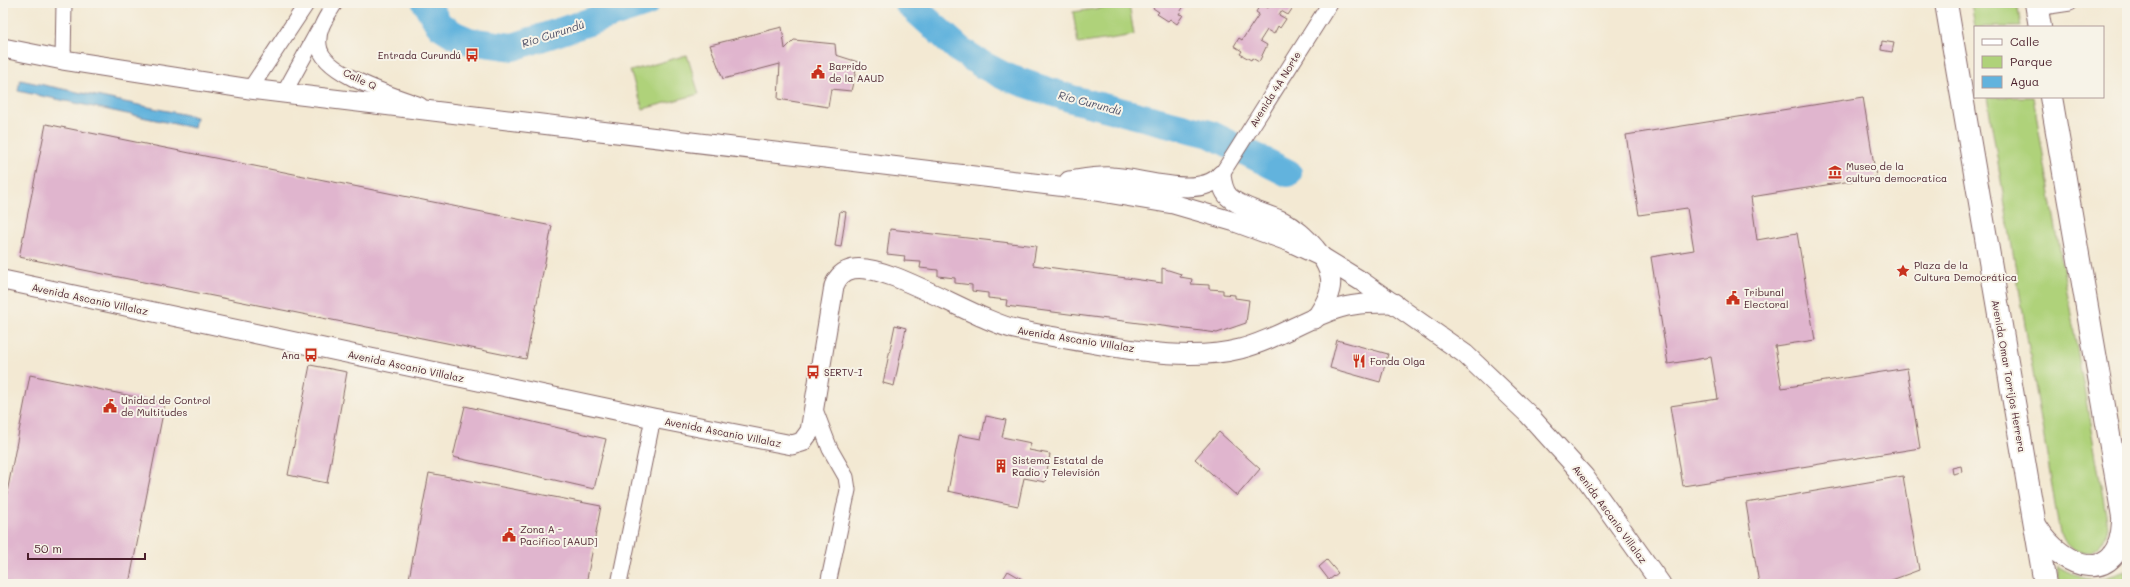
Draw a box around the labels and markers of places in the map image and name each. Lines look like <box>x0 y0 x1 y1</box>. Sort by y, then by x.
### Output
bus stop icon: Entrada Curundú <box>464 47 480 63</box>
place label: Entrada Curundú <box>378 48 461 62</box>
place label: Barrido de la AAUD <box>829 59 884 85</box>
public building icon: Barrido de la AAUD <box>810 64 826 80</box>
place label: Museo de la cultura democratica <box>1846 159 1947 185</box>
museum icon: Museo de la cultura democratica <box>1827 164 1843 180</box>
place label: Plaza de la Cultura Democrática <box>1914 258 2017 284</box>
place icon: Plaza de la Cultura Democrática <box>1895 263 1911 279</box>
place label: Tribunal Electoral <box>1744 285 1788 311</box>
public building icon: Tribunal Electoral <box>1725 290 1741 306</box>
bus stop icon: Ana <box>303 347 319 363</box>
place label: Ana <box>281 348 300 362</box>
restaurant icon: Fonda Olga <box>1351 353 1367 369</box>
place label: Fonda Olga <box>1370 354 1425 368</box>
bus stop icon: SERTV-I <box>805 364 821 380</box>
place label: SERTV-I <box>824 365 863 379</box>
place label: Unidad de Control de Multitudes <box>121 393 211 419</box>
public building icon: Unidad de Control de Multitudes <box>102 398 118 414</box>
place label: Sistema Estatal de Radio y Televisión <box>1012 453 1104 479</box>
building icon: Sistema Estatal de Radio y Televisión <box>993 458 1009 474</box>
place label: Zona A - Pacìfico [AAUD] <box>520 522 597 548</box>
public building icon: Zona A - Pacìfico [AAUD] <box>501 527 517 543</box>

